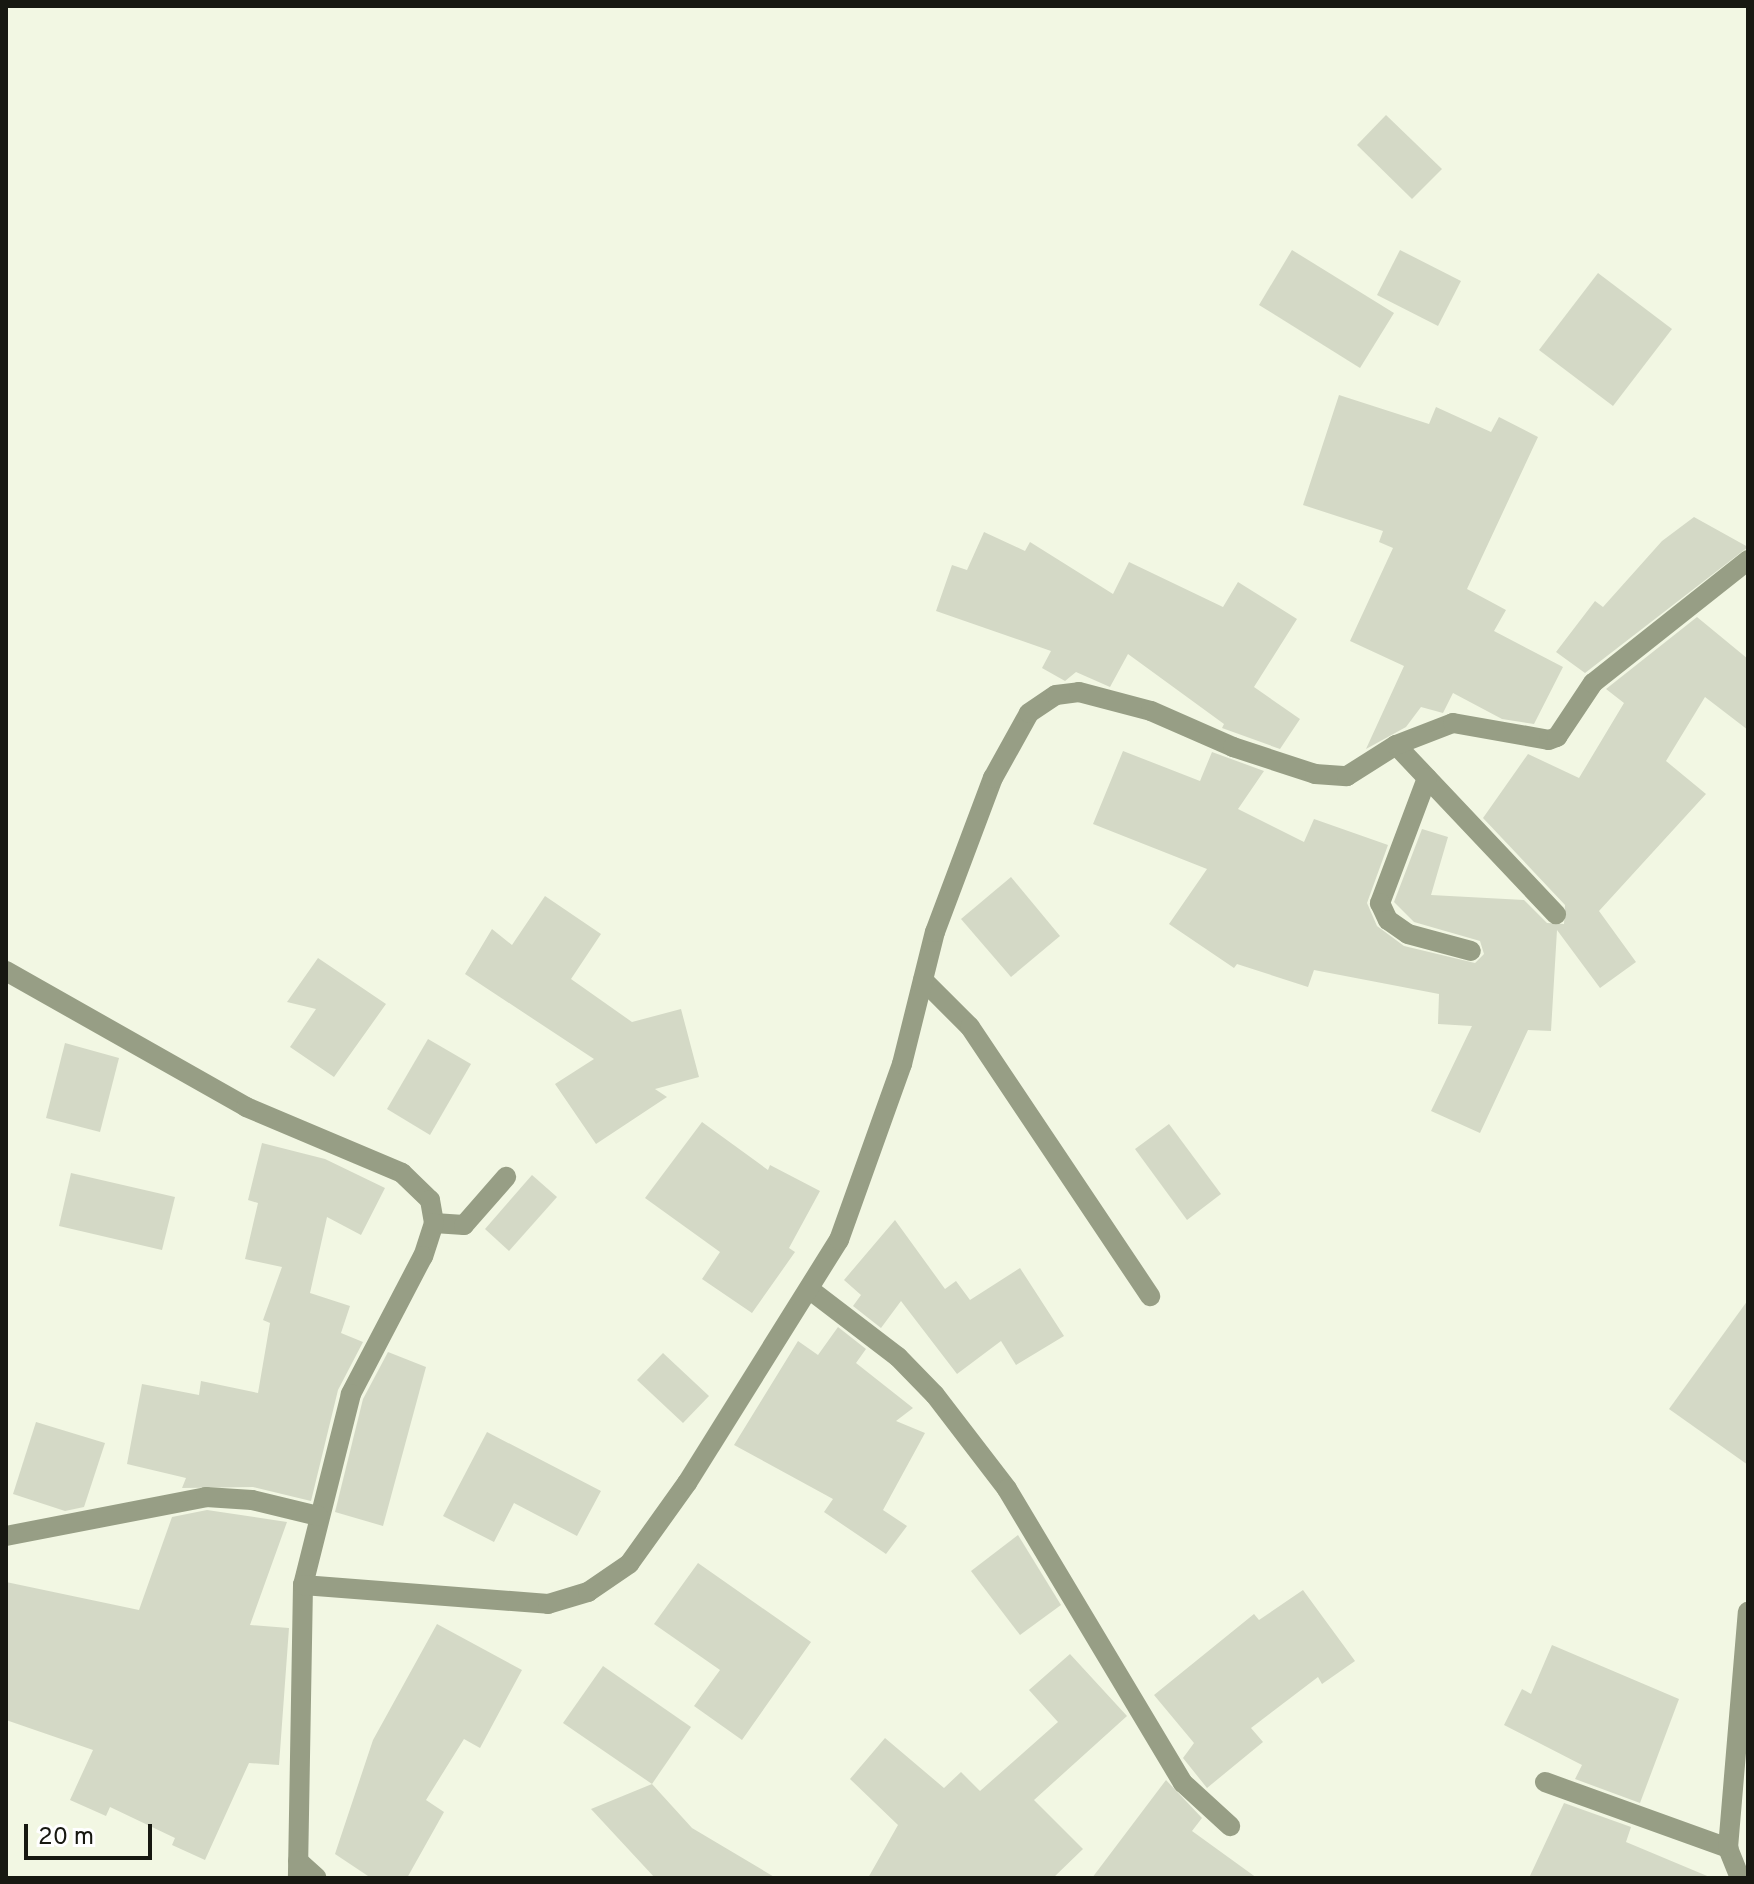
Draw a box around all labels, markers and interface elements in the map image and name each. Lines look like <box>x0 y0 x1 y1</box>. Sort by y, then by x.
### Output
scale bar <box>28 1808 156 1858</box>
text: 20 m <box>38 1823 94 1853</box>

